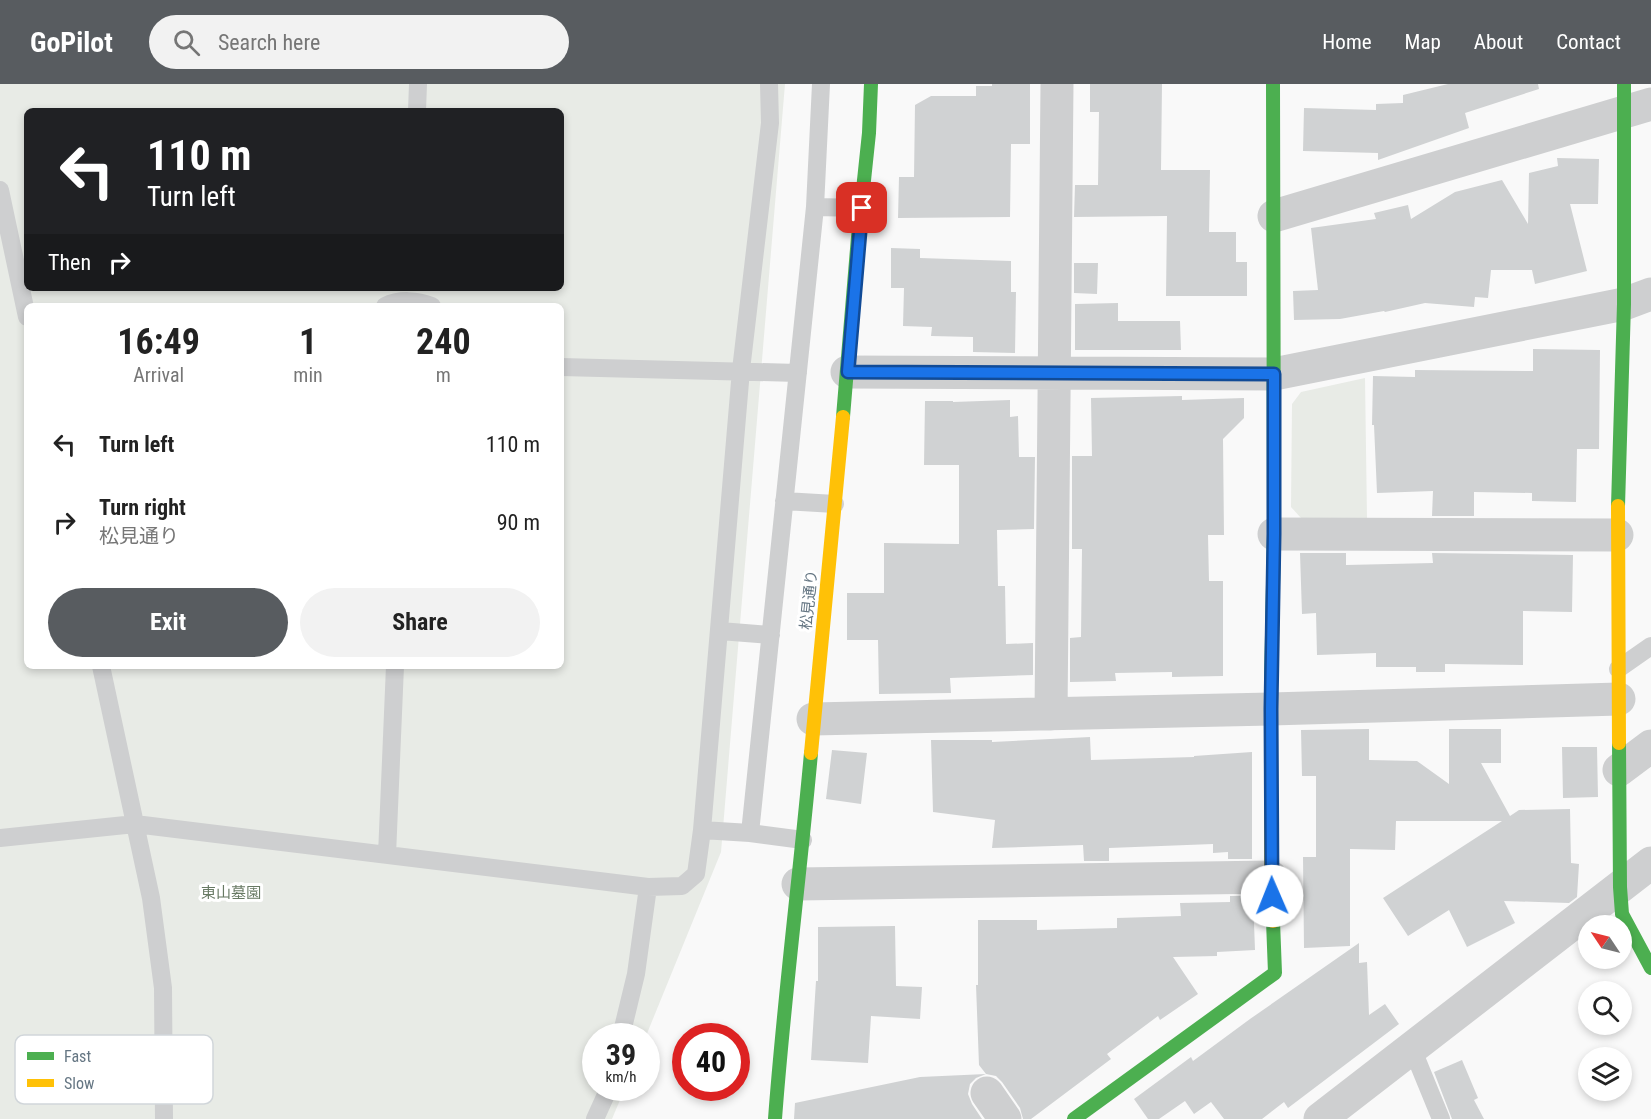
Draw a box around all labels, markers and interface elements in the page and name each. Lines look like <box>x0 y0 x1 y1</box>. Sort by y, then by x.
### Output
search box <box>149 15 569 69</box>
text: GoPilot <box>30 26 113 59</box>
icon: search <box>170 26 203 59</box>
text: Search here <box>218 30 320 55</box>
text: Home <box>1322 30 1372 54</box>
text: Map <box>1405 30 1441 54</box>
text: About <box>1474 30 1523 54</box>
text: Contact <box>1556 30 1621 54</box>
text: 110 m <box>147 131 252 180</box>
icon: left <box>48 132 126 210</box>
text: Turn left <box>147 181 236 213</box>
pin <box>836 182 887 233</box>
icon: arrive <box>845 191 878 224</box>
icon: right <box>103 246 136 279</box>
text: Then <box>48 250 91 275</box>
text: 16:49 <box>117 321 200 363</box>
text: 1 <box>299 321 317 363</box>
text: 240 <box>416 321 471 363</box>
text: Arrival <box>133 363 184 387</box>
text: min <box>293 363 323 387</box>
text: m <box>436 363 451 387</box>
icon: left <box>48 428 81 461</box>
text: Turn left <box>99 432 174 457</box>
text: 110 m <box>486 432 540 457</box>
text: Turn right <box>99 495 186 520</box>
icon: right <box>48 506 81 539</box>
text: 90 m <box>497 510 540 535</box>
text: 松見通り <box>99 524 179 548</box>
street label: 松見通り <box>797 569 821 631</box>
button: Exit <box>48 588 288 657</box>
button: Share <box>300 588 540 657</box>
position arrow <box>1240 864 1304 928</box>
park label: 東山墓園 <box>201 884 261 902</box>
north arrow <box>1578 915 1632 969</box>
map controls <box>1578 915 1632 1101</box>
button: search <box>1578 981 1632 1035</box>
speed limit sign: 40 <box>672 1023 750 1101</box>
legend <box>15 1035 213 1104</box>
text: 39 <box>606 1037 636 1072</box>
text: Fast <box>64 1047 91 1066</box>
button: layers <box>1578 1047 1632 1101</box>
text: km/h <box>606 1068 636 1086</box>
text: Slow <box>64 1074 94 1093</box>

